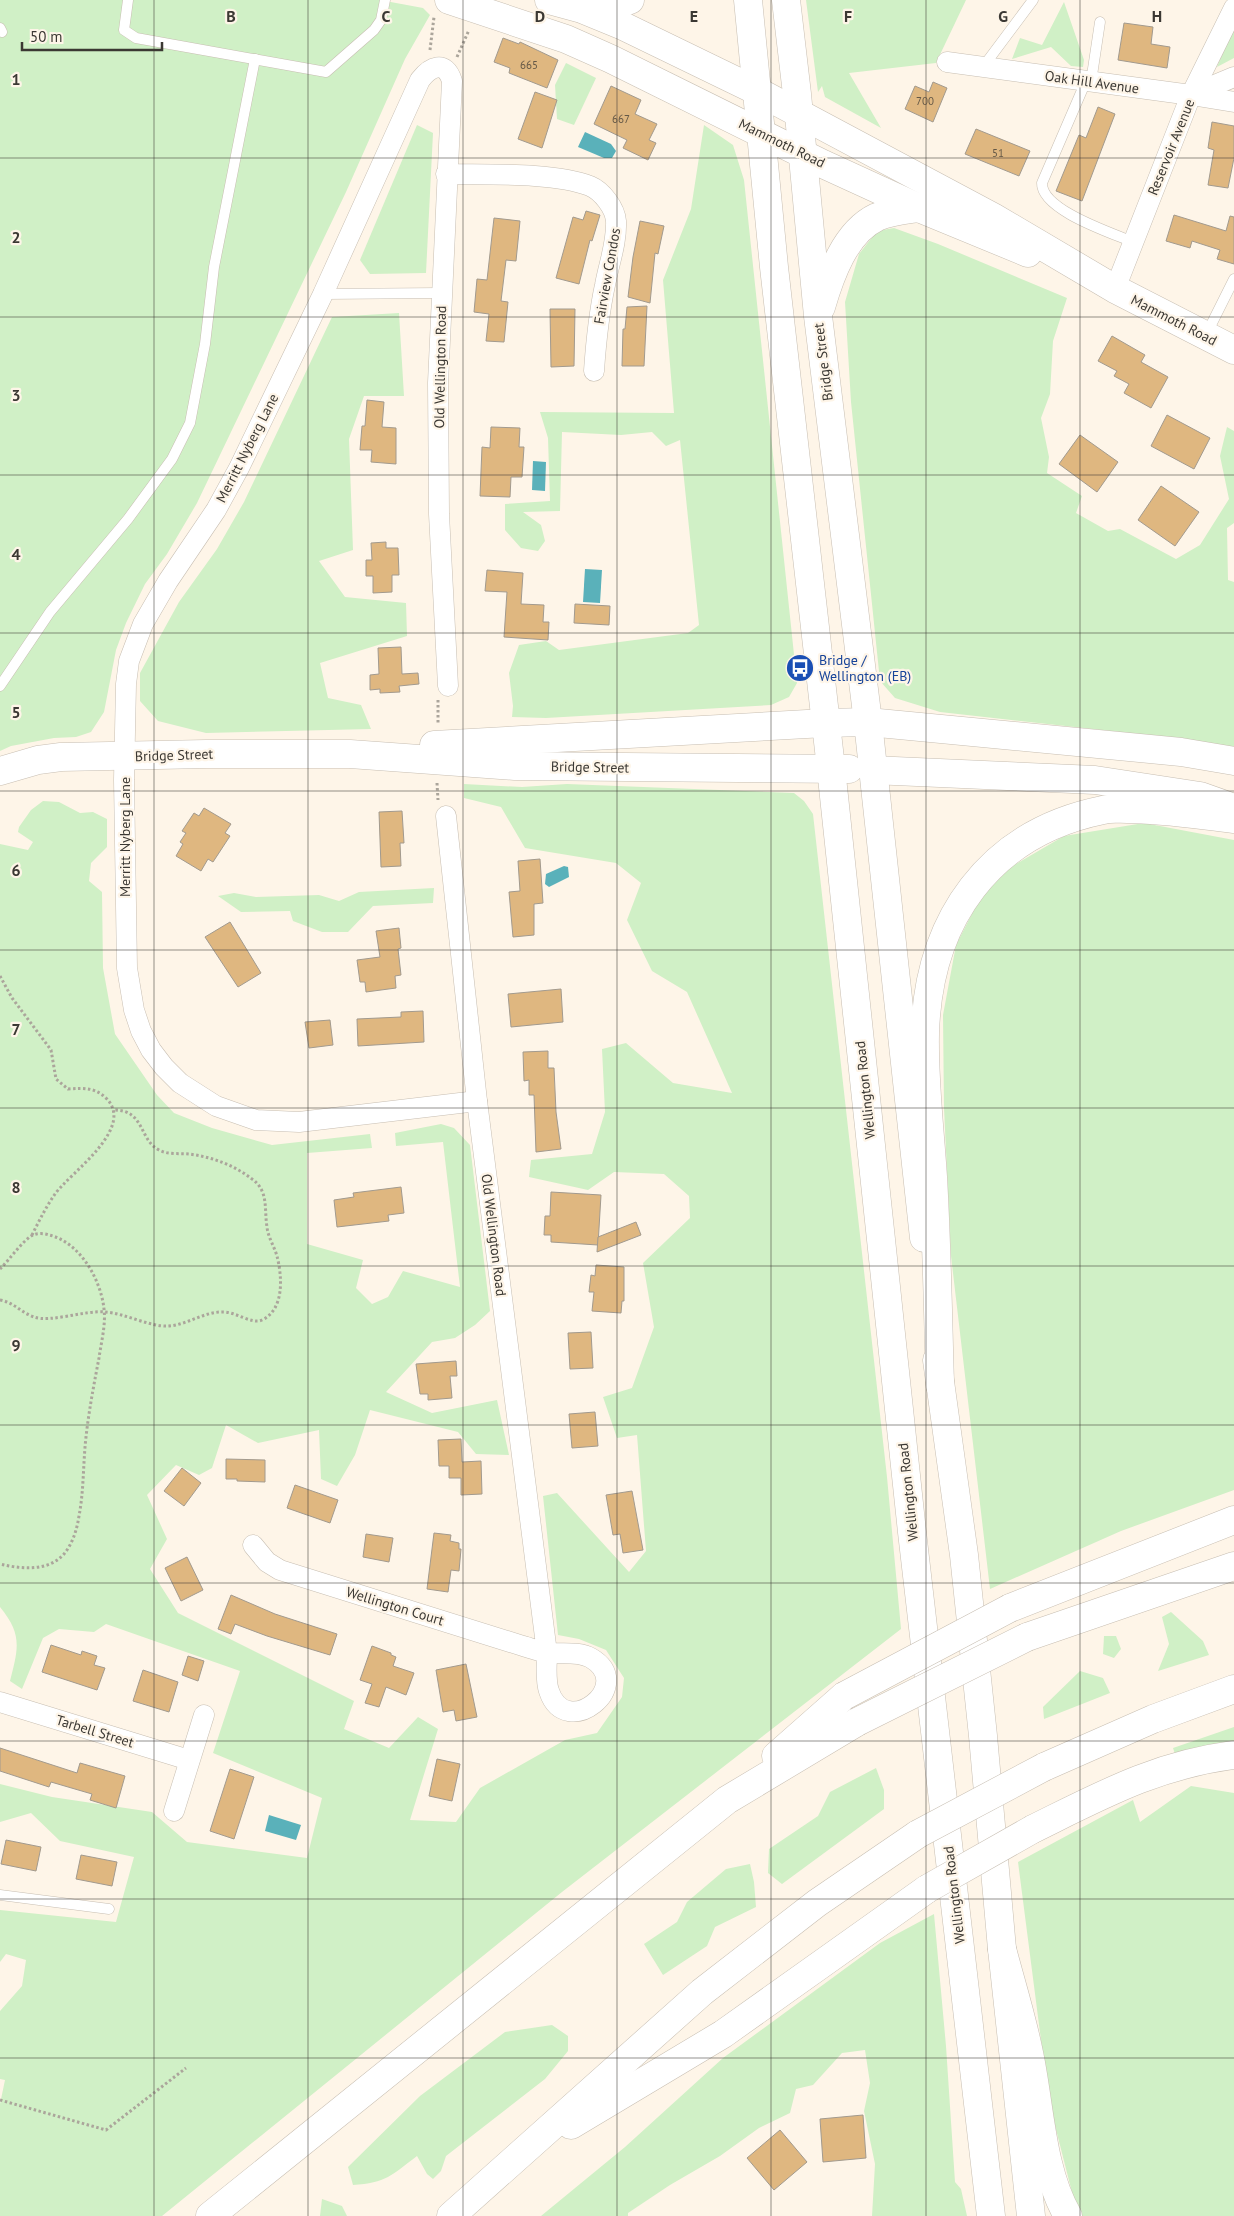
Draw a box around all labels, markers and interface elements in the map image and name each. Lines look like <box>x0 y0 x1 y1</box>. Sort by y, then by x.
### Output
text: B <box>226 6 236 26</box>
text: C <box>382 6 391 26</box>
text: D <box>535 6 545 26</box>
text: E <box>690 6 698 26</box>
text: F <box>844 6 852 26</box>
text: G <box>998 6 1008 26</box>
text: H <box>1152 6 1162 26</box>
scale bar <box>22 20 162 52</box>
text: 50 m <box>30 27 63 46</box>
house number: 665 <box>520 58 538 72</box>
street label: Oak Hill Avenue <box>1044 66 1140 98</box>
text: 1 <box>11 69 21 89</box>
house number: 700 <box>916 94 934 108</box>
street label: Reservoir Avenue <box>1144 96 1198 198</box>
house number: 667 <box>612 112 630 126</box>
street label: Mammoth Road <box>736 114 828 172</box>
house number: 51 <box>992 146 1004 160</box>
street label: Fairview Condos <box>590 226 624 326</box>
text: 2 <box>11 227 21 247</box>
street label: Mammoth Road <box>1128 291 1220 349</box>
street label: Old Wellington Road <box>430 305 450 429</box>
street label: Bridge Street <box>809 322 837 402</box>
text: 3 <box>11 385 21 405</box>
street label: Merritt Nyberg Lane <box>212 390 282 506</box>
text: 4 <box>11 544 21 564</box>
place label: Bridge / Wellington (EB) <box>819 651 911 685</box>
bus stop icon: Bridge / Wellington (EB) <box>785 653 815 683</box>
text: 5 <box>11 702 21 722</box>
street label: Bridge Street <box>135 745 214 765</box>
street label: Bridge Street <box>551 757 630 777</box>
street label: Merritt Nyberg Lane <box>116 777 134 897</box>
text: 6 <box>11 860 21 880</box>
text: 7 <box>11 1019 21 1039</box>
street label: Wellington Road <box>851 1040 879 1140</box>
street label: Old Wellington Road <box>478 1173 510 1297</box>
text: 8 <box>11 1177 21 1197</box>
text: 9 <box>11 1335 21 1355</box>
street label: Wellington Road <box>894 1442 922 1542</box>
street label: Wellington Court <box>344 1583 446 1629</box>
street label: Tarbell Street <box>54 1711 136 1751</box>
street label: Wellington Road <box>939 1845 969 1945</box>

